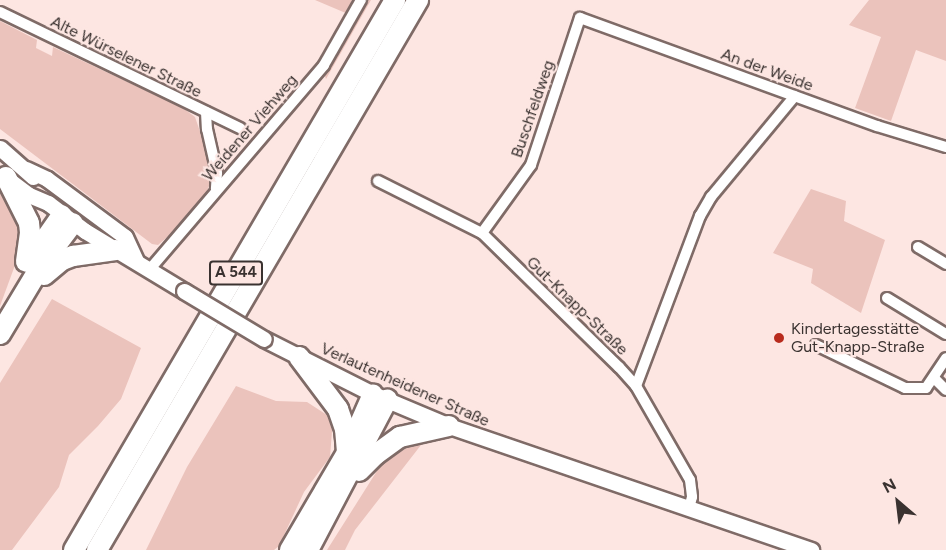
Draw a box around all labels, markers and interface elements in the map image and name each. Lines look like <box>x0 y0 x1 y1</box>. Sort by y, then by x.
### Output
street label: Alte Würselener Straße <box>47 12 205 102</box>
street label: An der Weide <box>718 44 816 96</box>
street label: Buschfeldweg <box>507 58 559 160</box>
street label: Weidener Viehweg <box>198 71 302 185</box>
street label: Gut-Knapp-Straße <box>522 253 632 359</box>
road number: A 544 <box>209 261 263 285</box>
place label: Kindertagesstätte Gut-Knapp-Straße <box>791 319 924 357</box>
marker: Kindertagesstätte Gut-Knapp-Straße <box>772 331 786 345</box>
street label: Verlautenheidener Straße <box>318 339 492 431</box>
north arrow <box>868 472 928 532</box>
text: N <box>879 474 899 497</box>

